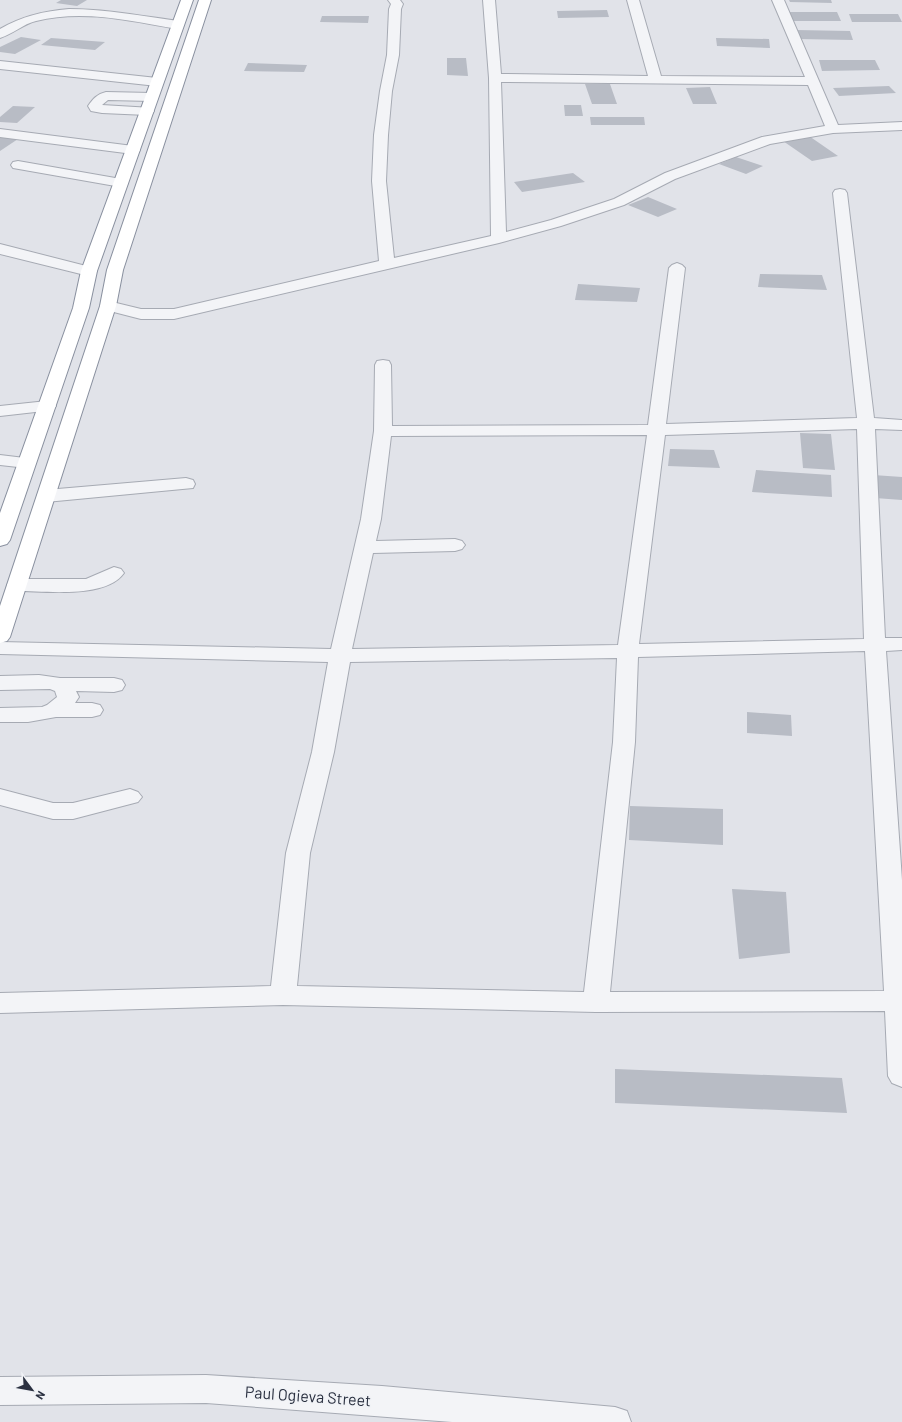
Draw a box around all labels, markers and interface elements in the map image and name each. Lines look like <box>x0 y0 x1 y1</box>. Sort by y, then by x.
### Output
north arrow <box>12 1370 52 1410</box>
street label: Paul Ogieva Street <box>244 1382 372 1409</box>
text: N <box>33 1389 48 1402</box>

